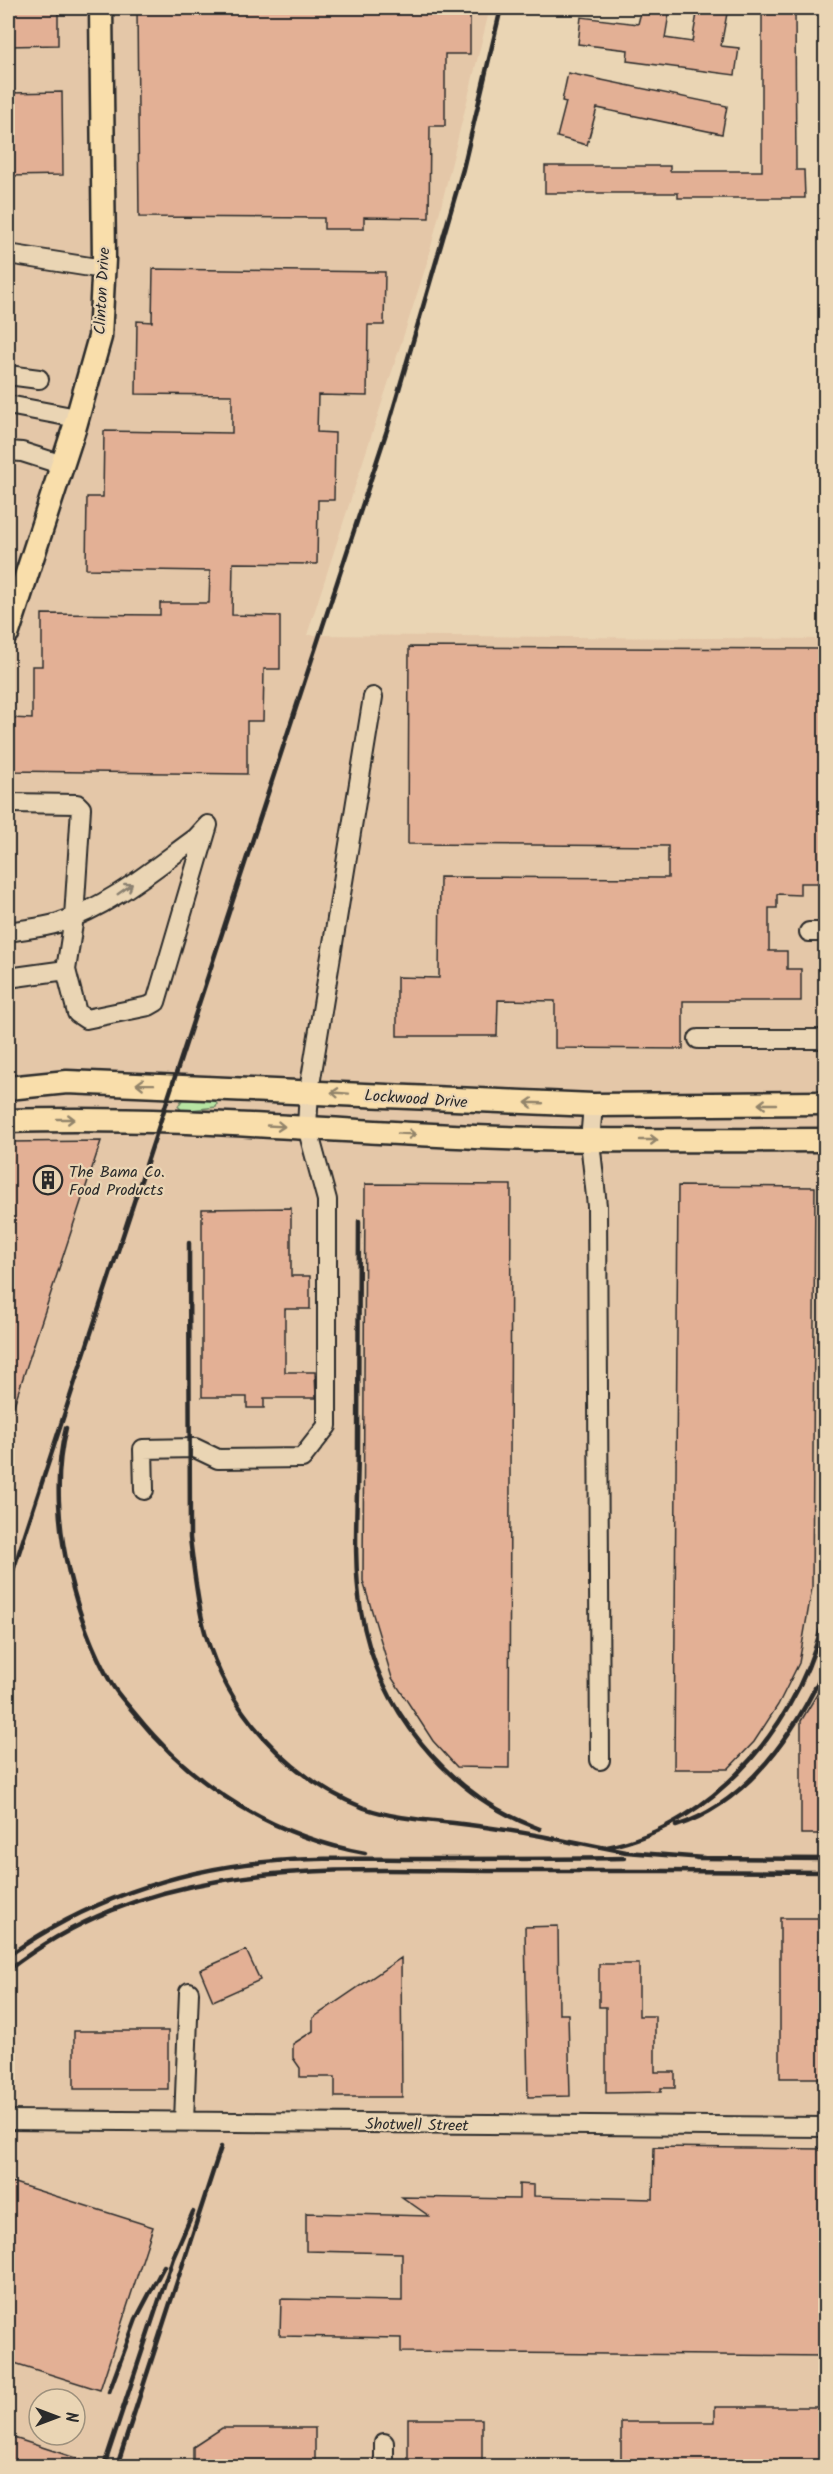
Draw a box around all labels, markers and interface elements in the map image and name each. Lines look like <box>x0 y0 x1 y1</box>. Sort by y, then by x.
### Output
street label: Clinton Drive <box>88 247 117 335</box>
one-way arrow <box>117 883 133 895</box>
one-way arrow <box>135 1078 155 1090</box>
street label: Lockwood Drive <box>363 1083 468 1116</box>
one-way arrow <box>330 1087 350 1098</box>
one-way arrow <box>525 1098 545 1109</box>
one-way arrow <box>758 1098 778 1110</box>
one-way arrow <box>55 1113 75 1125</box>
one-way arrow <box>265 1120 285 1131</box>
one-way arrow <box>397 1128 417 1139</box>
one-way arrow <box>638 1134 658 1146</box>
place label: The Bama Co. Food Products <box>69 1160 165 1203</box>
building icon: The Bama Co. Food Products <box>32 1164 64 1196</box>
street label: Shotwell Street <box>365 2112 470 2139</box>
north arrow <box>27 2387 87 2447</box>
text: N <box>58 2412 83 2422</box>

